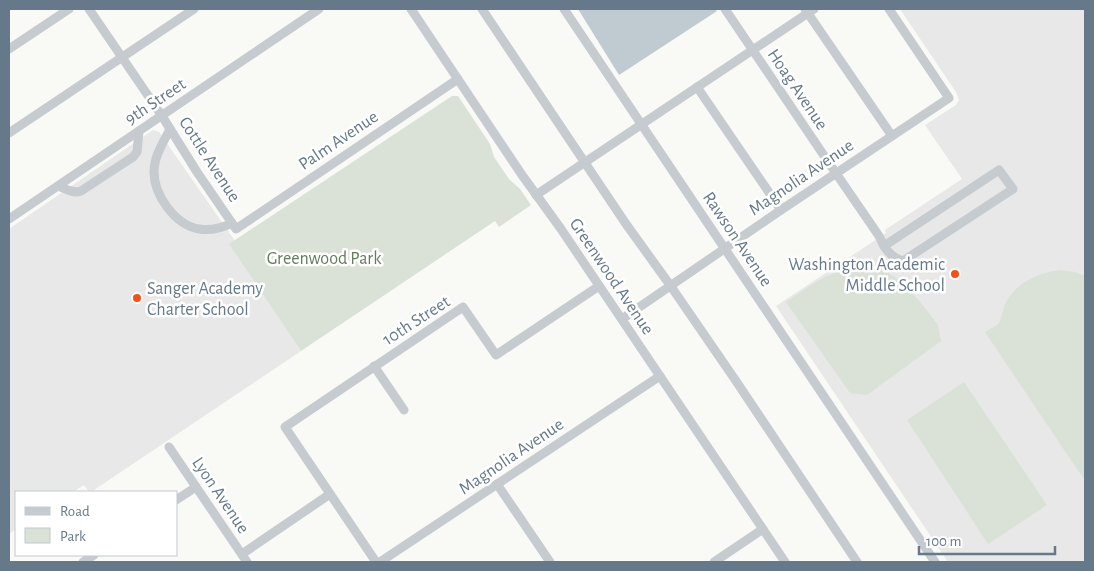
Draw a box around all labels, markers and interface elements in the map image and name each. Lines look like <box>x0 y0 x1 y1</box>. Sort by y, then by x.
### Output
street label: Hoag Avenue <box>764 46 831 133</box>
street label: 9th Street <box>122 75 189 129</box>
street label: Palm Avenue <box>296 108 382 174</box>
street label: Cottle Avenue <box>175 114 243 205</box>
street label: Magnolia Avenue <box>746 136 857 219</box>
street label: Rawson Avenue <box>699 189 775 290</box>
street label: Greenwood Avenue <box>566 215 657 338</box>
park label: Greenwood Park <box>267 250 382 268</box>
place label: Washington Academic Middle School <box>788 256 945 295</box>
marker: Washington Academic Middle School <box>949 268 961 280</box>
place label: Sanger Academy Charter School <box>147 280 263 319</box>
marker: Sanger Academy Charter School <box>131 292 143 304</box>
street label: 10th Street <box>380 292 454 349</box>
street label: Magnolia Avenue <box>456 415 567 498</box>
street label: Lyon Avenue <box>188 454 252 537</box>
legend <box>15 491 178 556</box>
text: Road <box>60 504 90 519</box>
scale bar <box>919 524 1055 556</box>
text: Park <box>60 529 86 544</box>
text: 100 m <box>926 534 961 549</box>

